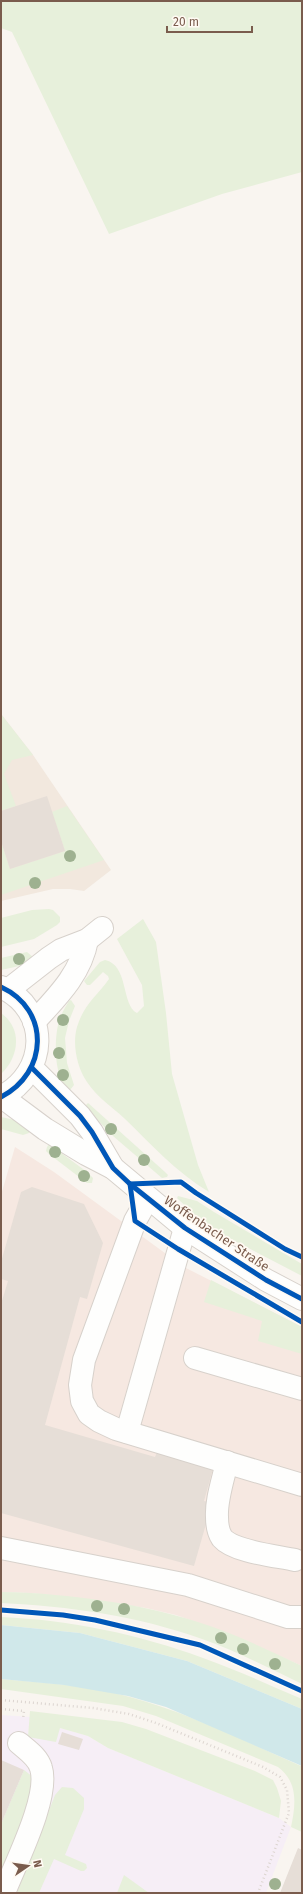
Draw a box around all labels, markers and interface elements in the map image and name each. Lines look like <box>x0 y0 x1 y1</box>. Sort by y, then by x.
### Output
scale bar <box>167 8 252 34</box>
text: 20 m <box>173 15 199 29</box>
street label: Woffenbacher Straße <box>161 1193 272 1274</box>
north arrow <box>8 1846 48 1886</box>
text: N <box>30 1859 44 1869</box>

